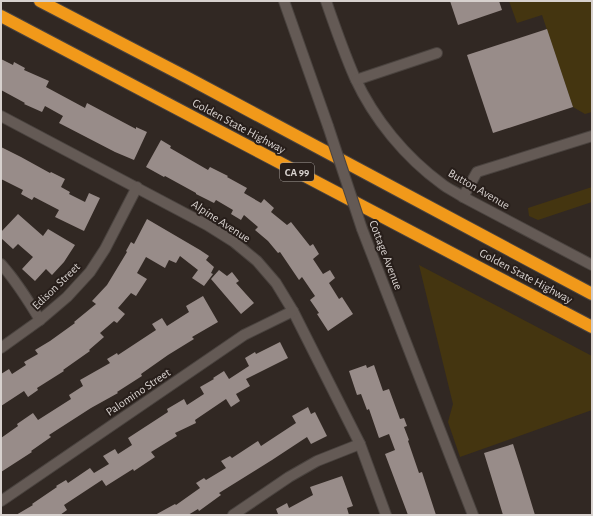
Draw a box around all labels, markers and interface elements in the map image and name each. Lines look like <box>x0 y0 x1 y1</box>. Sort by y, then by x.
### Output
street label: Golden State Highway <box>190 96 287 156</box>
road number: CA 99 <box>280 163 314 181</box>
street label: Button Avenue <box>446 167 512 211</box>
street label: Alpine Avenue <box>189 198 253 244</box>
street label: Cottage Avenue <box>367 219 405 291</box>
street label: Golden State Highway <box>477 246 574 306</box>
street label: Edison Street <box>30 260 82 312</box>
street label: Palomino Street <box>104 366 173 418</box>

